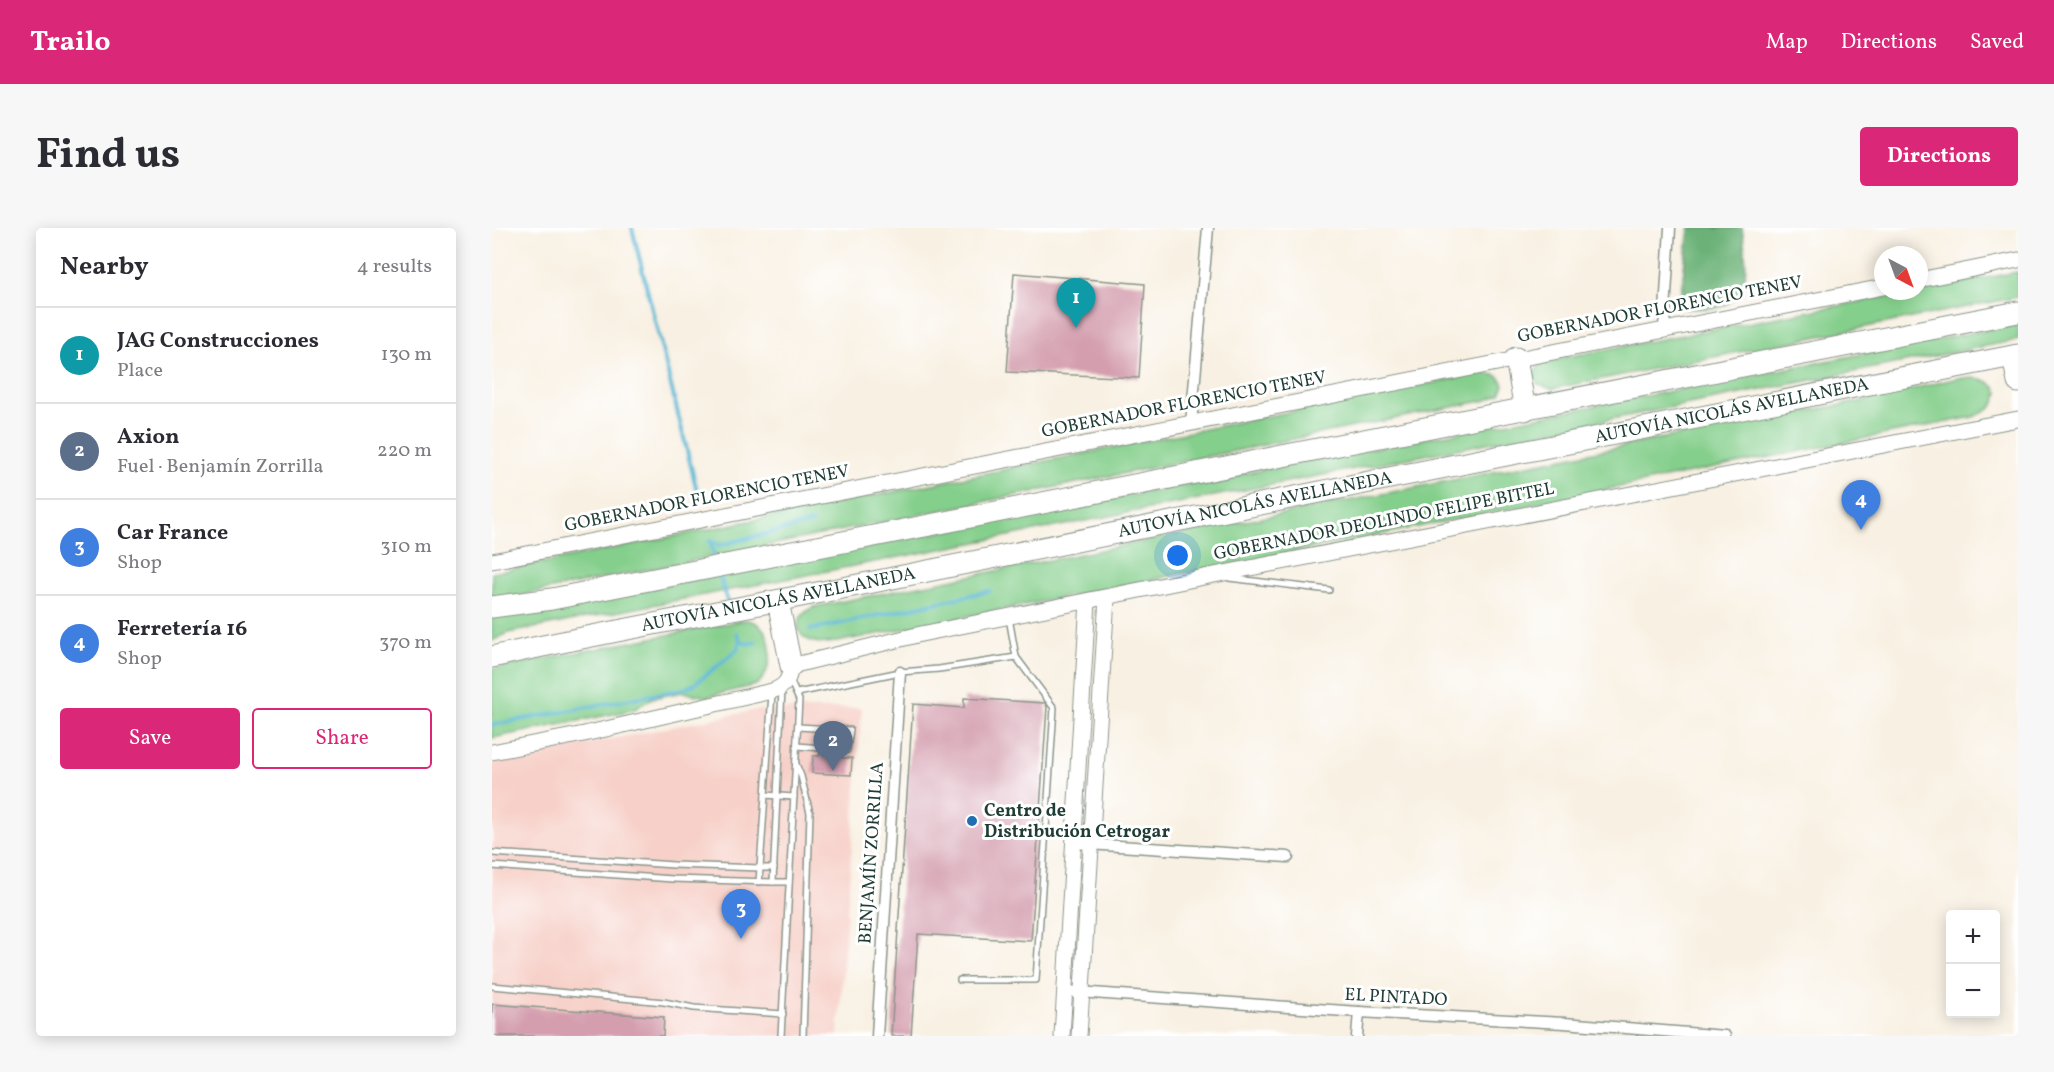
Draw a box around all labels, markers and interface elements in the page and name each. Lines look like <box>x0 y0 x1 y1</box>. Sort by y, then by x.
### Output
text: Trailo <box>30 23 111 62</box>
text: Map <box>1766 28 1808 57</box>
text: Directions <box>1841 28 1937 57</box>
text: Saved <box>1970 28 2024 57</box>
text: Find us <box>36 127 180 186</box>
button: Directions <box>1860 127 2018 186</box>
north arrow <box>1874 246 1928 300</box>
text: Nearby <box>60 249 149 285</box>
text: 4 results <box>357 253 432 281</box>
street label: GOBERNADOR FLORENCIO TENEV <box>1515 270 1805 350</box>
pin: 1 <box>1056 279 1096 328</box>
text: JAG Construcciones <box>117 326 319 357</box>
text: 1 <box>75 341 84 369</box>
text: 130 m <box>381 341 432 369</box>
text: Place <box>117 357 163 385</box>
street label: GOBERNADOR FLORENCIO TENEV <box>1039 365 1329 445</box>
street label: AUTOVÍA NICOLÁS AVELLANEDA <box>1593 372 1871 450</box>
text: Axion <box>117 422 179 453</box>
text: 2 <box>74 437 85 465</box>
text: 220 m <box>377 437 432 465</box>
text: Fuel · Benjamín Zorrilla <box>117 453 323 481</box>
street label: GOBERNADOR FLORENCIO TENEV <box>562 459 852 539</box>
street label: AUTOVÍA NICOLÁS AVELLANEDA <box>1116 465 1394 544</box>
street label: GOBERNADOR DEOLINDO FELIPE BITTEL <box>1212 477 1556 567</box>
pin: 4 <box>1842 480 1880 530</box>
text: Car France <box>117 518 228 549</box>
text: 3 <box>74 533 85 561</box>
text: 310 m <box>380 533 432 561</box>
your location <box>1163 541 1192 570</box>
text: Shop <box>117 549 162 577</box>
street label: AUTOVÍA NICOLÁS AVELLANEDA <box>639 561 918 638</box>
text: Ferretería 16 <box>117 614 247 645</box>
text: 4 <box>73 629 86 657</box>
text: 370 m <box>379 629 432 657</box>
text: Shop <box>117 645 162 673</box>
button: Save <box>60 708 240 769</box>
button: Share <box>252 708 432 769</box>
pin: 2 <box>814 722 852 771</box>
street label: BENJAMÍN ZORRILLA <box>853 761 891 945</box>
place label: Centro de Distribución Cetrogar <box>984 799 1170 845</box>
marker: Centro de Distribución Cetrogar <box>965 814 979 828</box>
pin: 3 <box>722 890 760 939</box>
map controls <box>1946 910 2000 1018</box>
button: + <box>1946 910 2000 964</box>
button: − <box>1946 964 2000 1018</box>
street label: EL PINTADO <box>1344 983 1448 1013</box>

